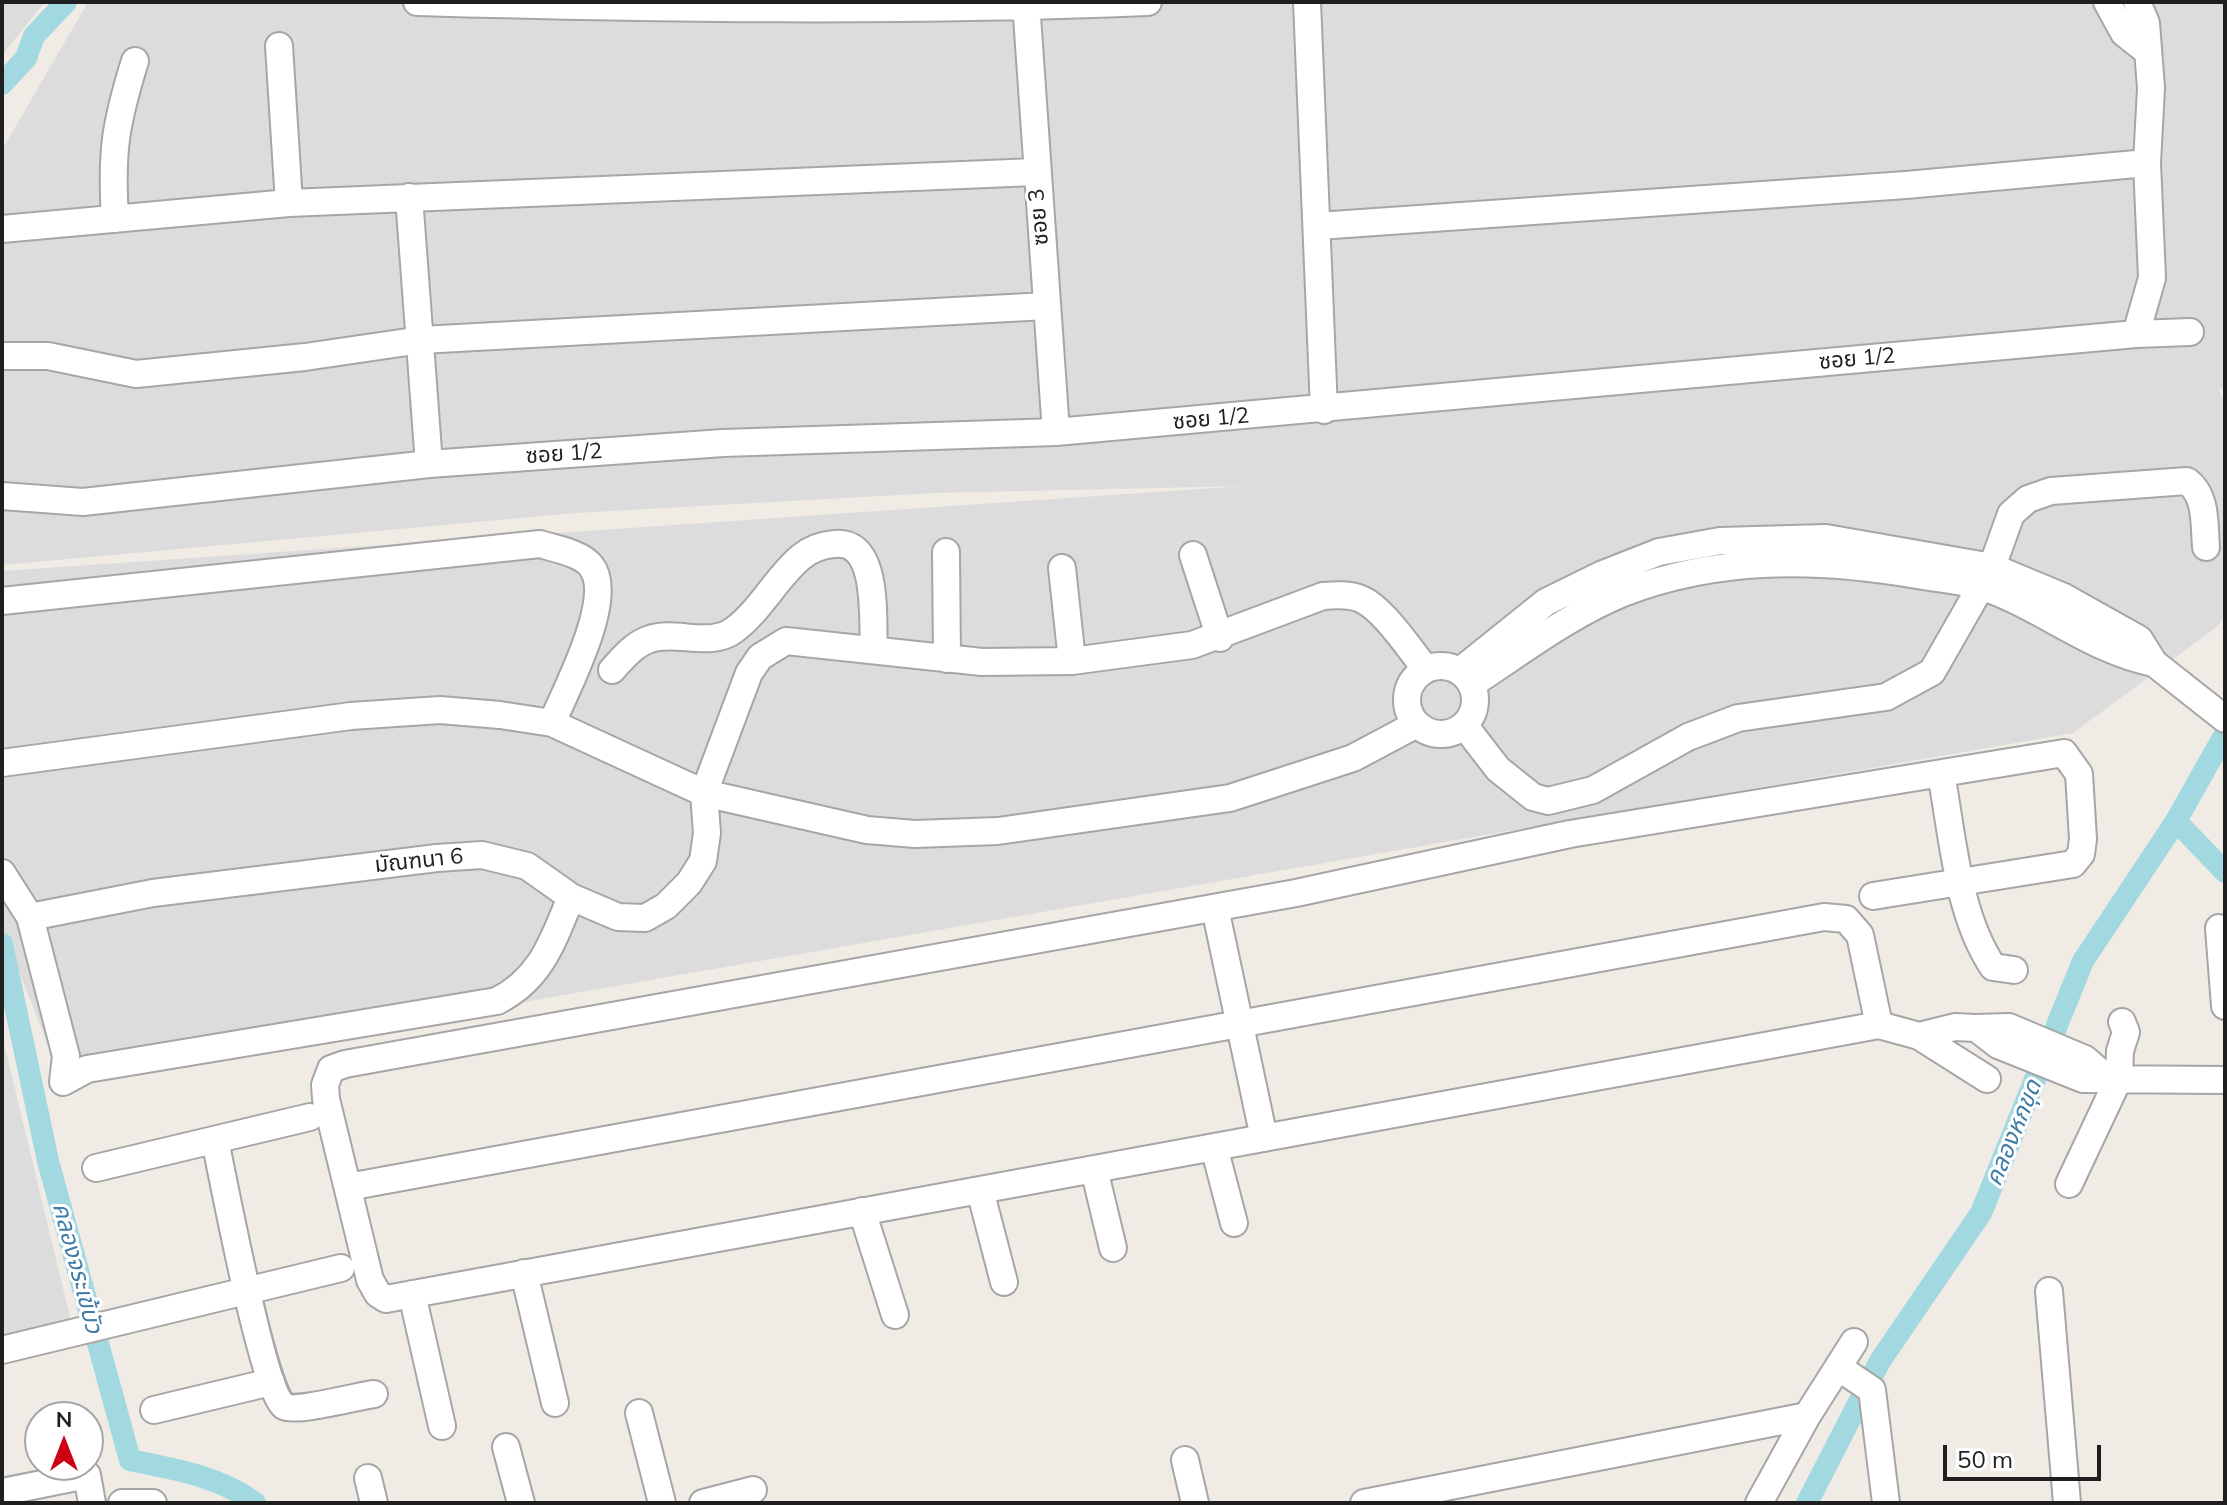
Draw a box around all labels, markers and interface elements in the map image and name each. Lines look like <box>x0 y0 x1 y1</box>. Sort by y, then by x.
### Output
street label: ซอย 3 <box>1023 188 1055 246</box>
street label: ซอย 1/2 <box>1818 343 1896 375</box>
street label: ซอย 1/2 <box>1172 403 1250 435</box>
street label: ซอย 1/2 <box>525 438 603 470</box>
street label: มัณฑนา 6 <box>374 843 464 879</box>
water label: คลองหกขุด <box>1980 1076 2048 1190</box>
water label: คลองจระเข้บัว <box>46 1200 108 1336</box>
north arrow <box>24 1401 104 1481</box>
text: N <box>56 1405 72 1433</box>
scale bar <box>1947 1429 2105 1479</box>
text: 50 m <box>1957 1444 2013 1474</box>

